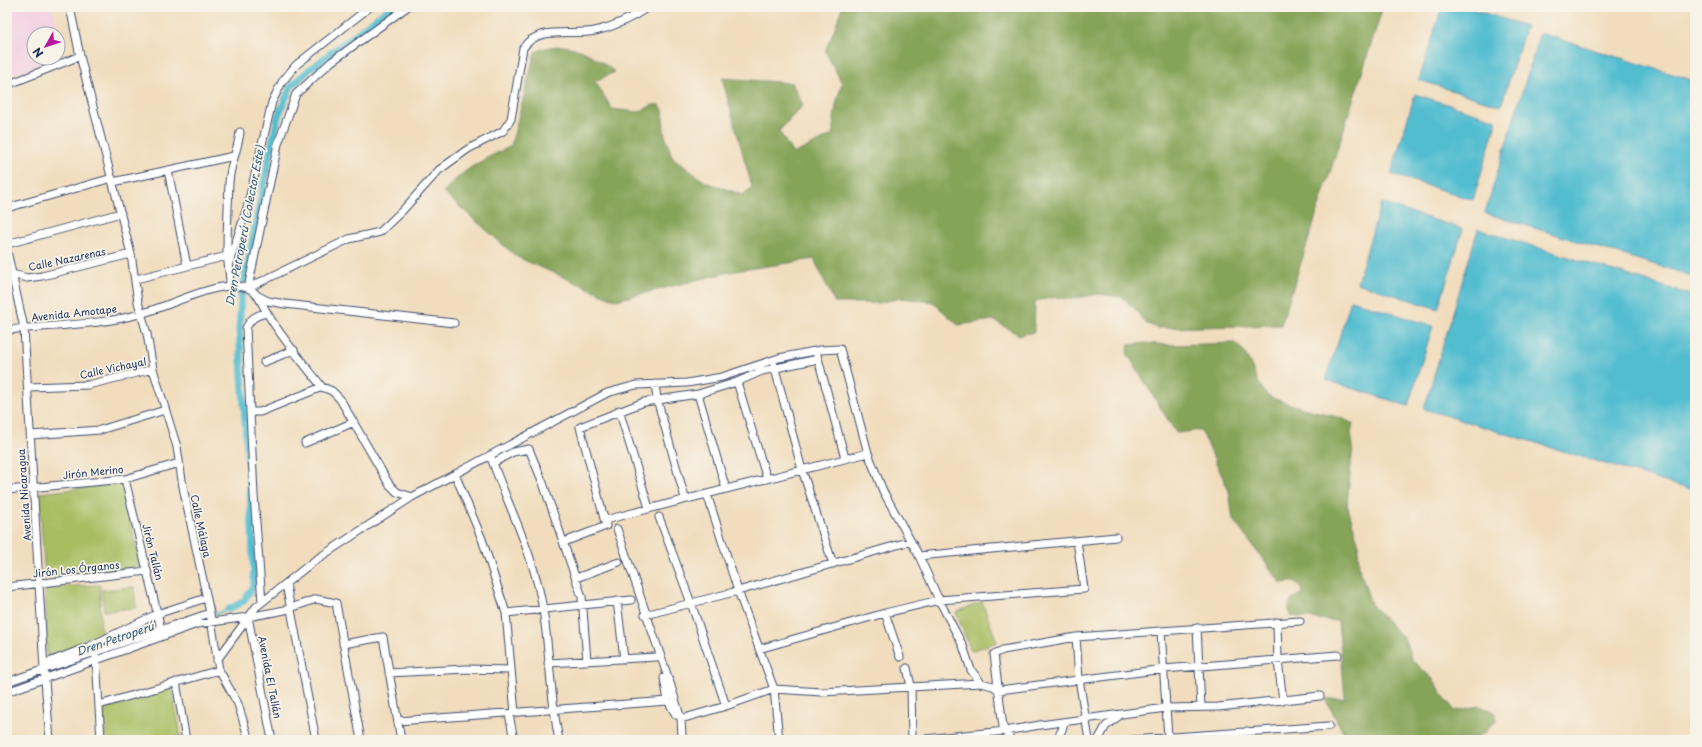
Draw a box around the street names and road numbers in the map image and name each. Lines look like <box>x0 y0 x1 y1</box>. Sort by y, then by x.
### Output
street label: Calle Nazarenas <box>27 243 107 274</box>
street label: Avenida Amotape <box>30 301 118 324</box>
street label: Calle Vichayal <box>78 353 148 382</box>
street label: Avenida Nicaragua <box>13 448 34 542</box>
street label: Jirón Merino <box>62 461 124 482</box>
street label: Calle Málaga <box>188 493 216 559</box>
street label: Jirón Tallán <box>139 522 168 582</box>
street label: Jirón Los Órganos <box>32 556 120 581</box>
street label: Avenida El Tallán <box>255 634 286 719</box>

